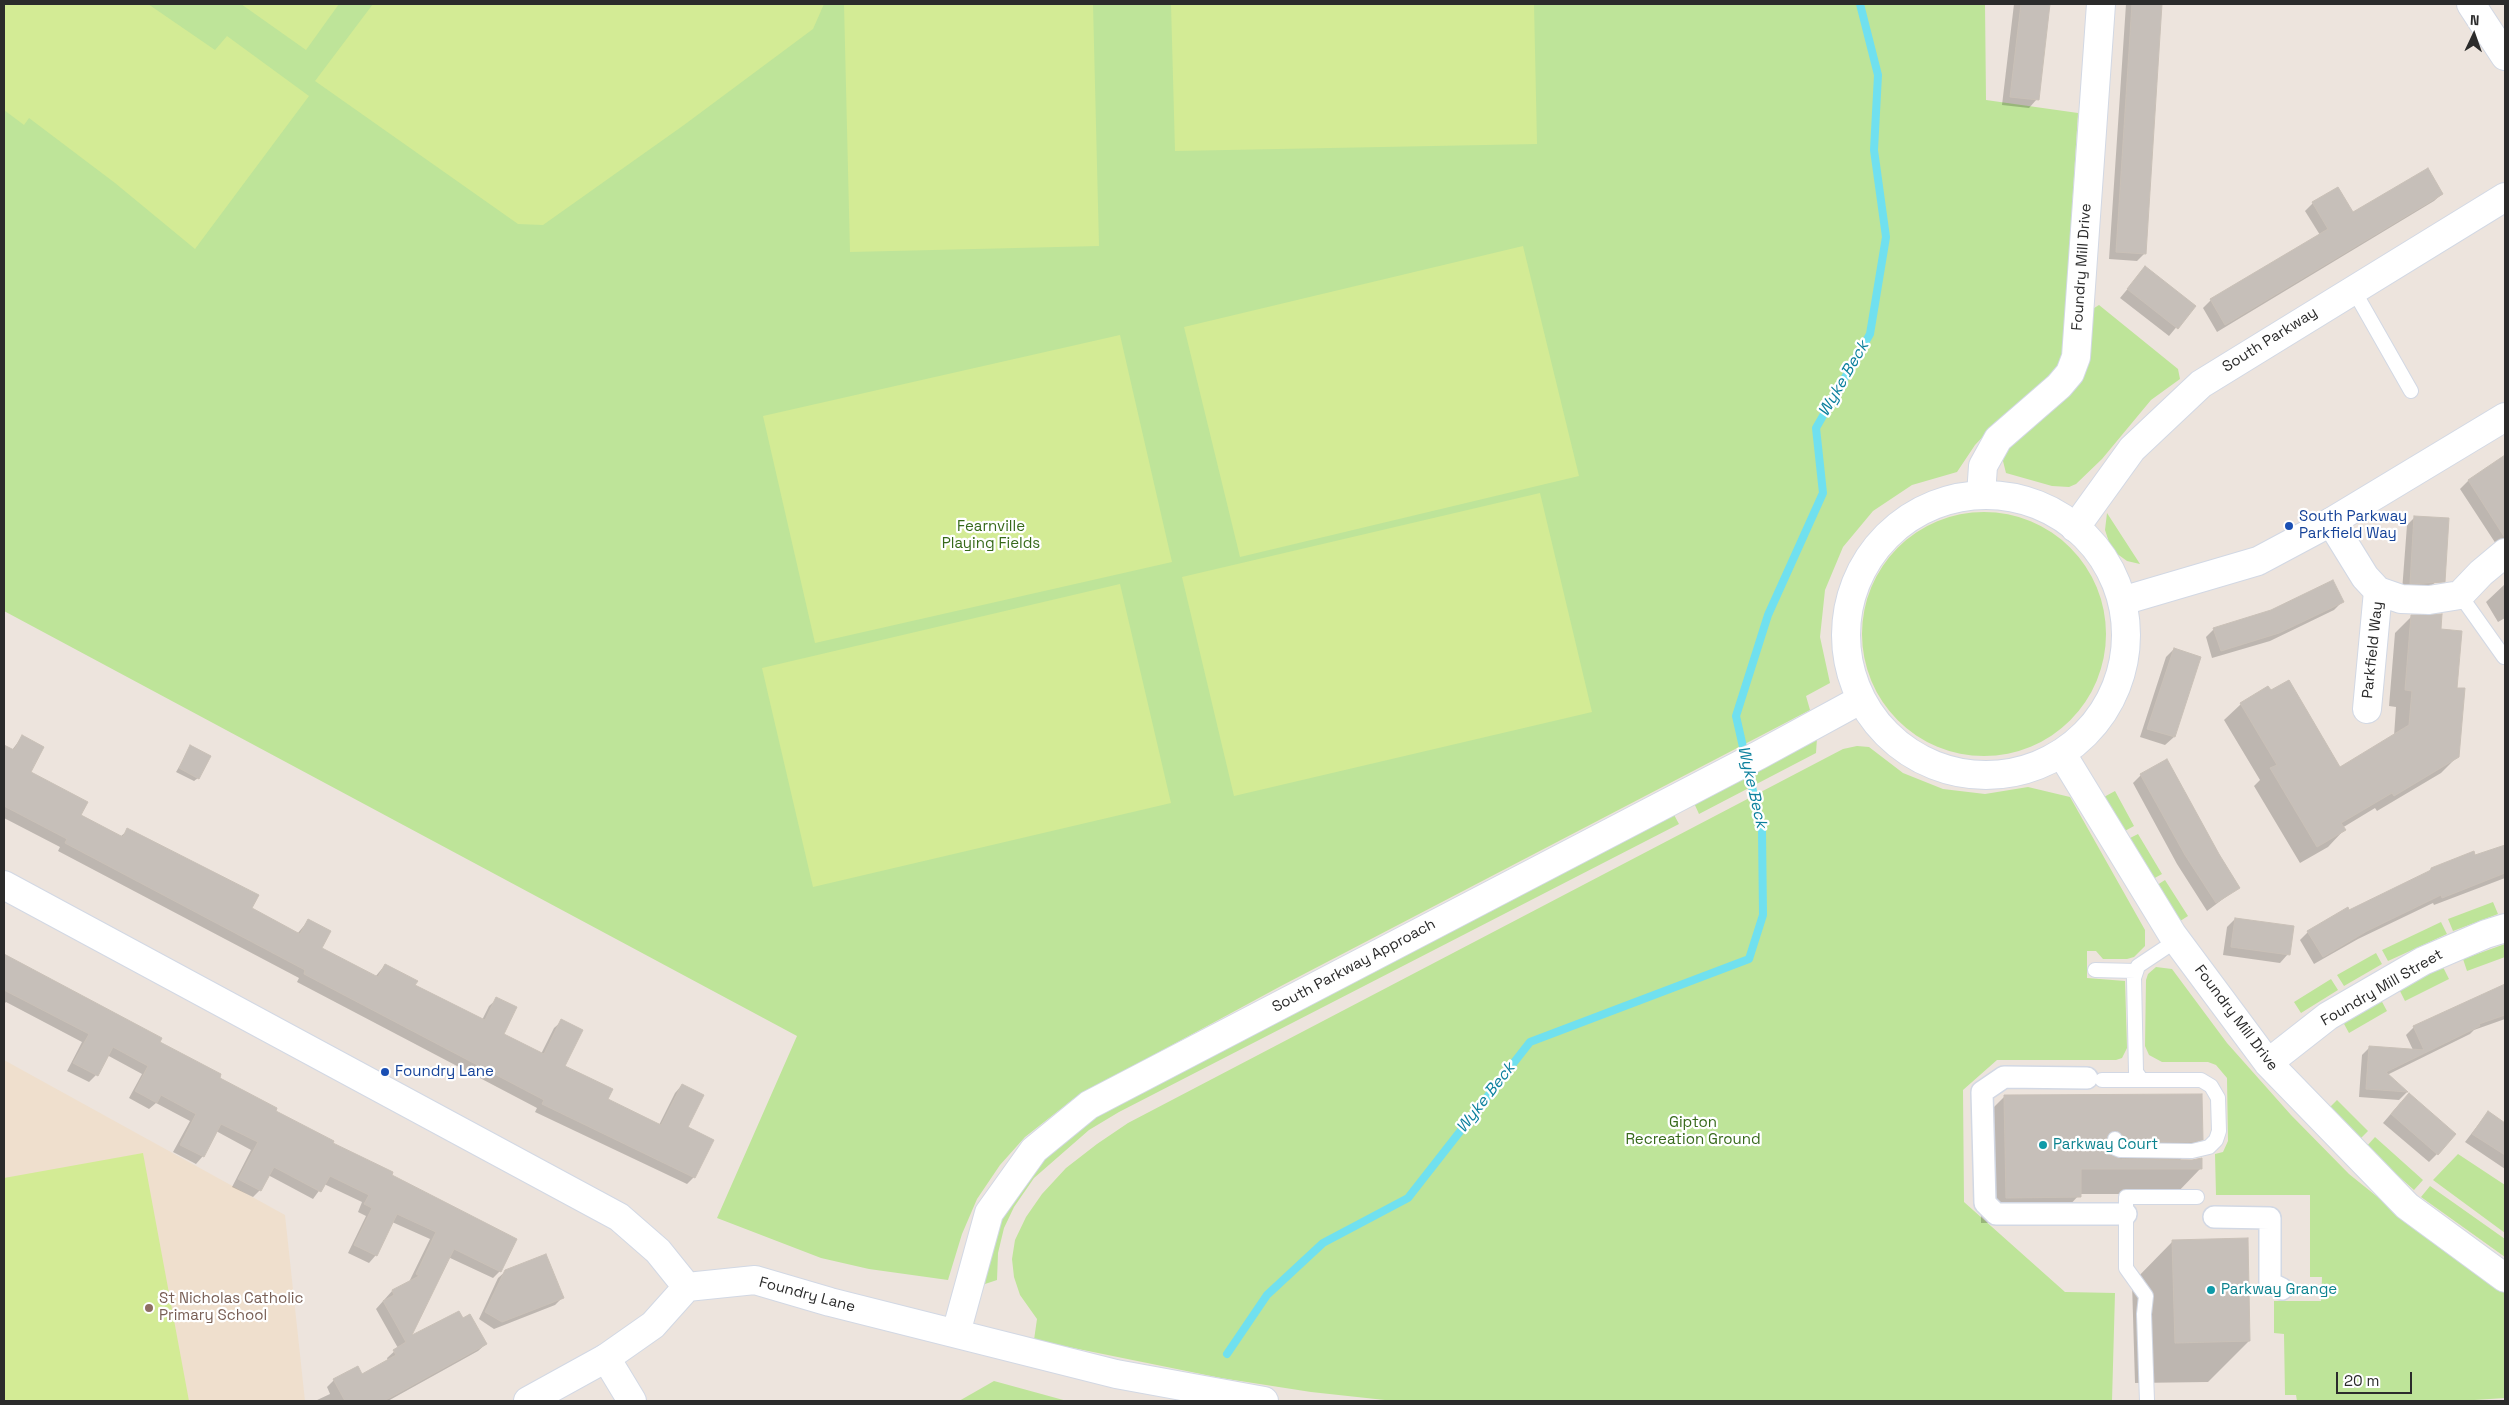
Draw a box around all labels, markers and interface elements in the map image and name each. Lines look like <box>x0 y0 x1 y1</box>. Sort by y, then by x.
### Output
north arrow <box>2449 10 2499 60</box>
text: N <box>2470 11 2480 29</box>
street label: Foundry Mill Drive <box>2069 203 2095 331</box>
street label: South Parkway <box>2219 304 2321 376</box>
water label: Wyke Beck <box>1815 338 1873 420</box>
place label: South Parkway Parkfield Way <box>2299 508 2407 543</box>
park label: Fearnville Playing Fields <box>942 518 1040 553</box>
marker: South Parkway Parkfield Way <box>2283 520 2295 532</box>
street label: Parkfield Way <box>2359 600 2387 700</box>
water label: Wyke Beck <box>1733 744 1771 830</box>
street label: South Parkway Approach <box>1269 915 1439 1017</box>
street label: Foundry Mill Street <box>2318 946 2446 1030</box>
street label: Foundry Mill Drive <box>2190 962 2282 1074</box>
water label: Wyke Beck <box>1453 1059 1519 1137</box>
place label: Foundry Lane <box>395 1063 494 1081</box>
marker: Foundry Lane <box>379 1066 391 1078</box>
park label: Gipton Recreation Ground <box>1625 1114 1761 1149</box>
place label: Parkway Court <box>2053 1136 2158 1154</box>
marker: Parkway Court <box>2037 1139 2049 1151</box>
street label: Foundry Lane <box>757 1274 857 1316</box>
place label: Parkway Grange <box>2221 1281 2337 1299</box>
marker: Parkway Grange <box>2205 1284 2217 1296</box>
place label: St Nicholas Catholic Primary School <box>159 1290 303 1325</box>
marker: St Nicholas Catholic Primary School <box>143 1302 155 1314</box>
scale bar <box>2339 1362 2415 1394</box>
text: 20 m <box>2344 1371 2379 1390</box>

